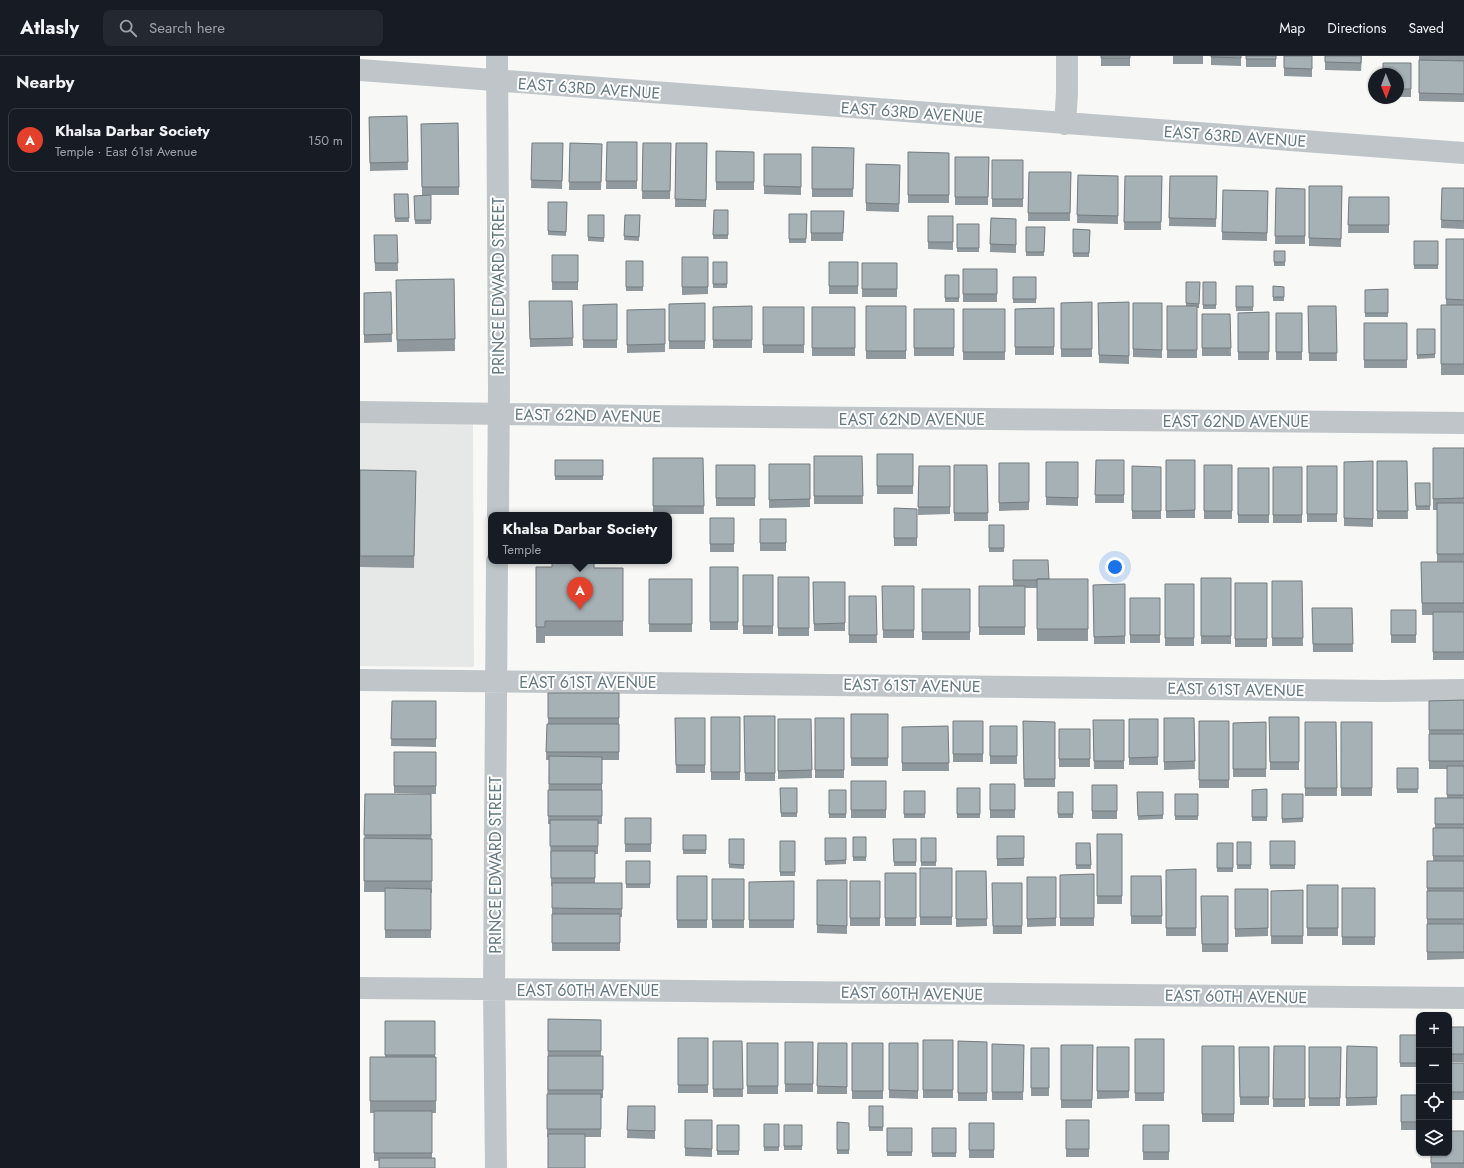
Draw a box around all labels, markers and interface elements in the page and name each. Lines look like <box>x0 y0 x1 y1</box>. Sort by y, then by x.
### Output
search box <box>103 10 383 46</box>
text: Atlasly <box>20 14 79 41</box>
icon: search <box>117 17 139 39</box>
text: Search here <box>149 17 225 39</box>
text: Map <box>1279 18 1305 38</box>
text: Directions <box>1327 18 1387 38</box>
text: Saved <box>1409 18 1444 38</box>
north arrow <box>1368 68 1404 104</box>
text: Nearby <box>16 70 74 94</box>
street label: EAST 63RD AVENUE <box>517 72 661 105</box>
street label: EAST 63RD AVENUE <box>840 96 984 129</box>
text: Khalsa Darbar Society <box>55 120 210 142</box>
street label: EAST 63RD AVENUE <box>1163 120 1307 153</box>
text: A <box>25 131 35 150</box>
text: 150 m <box>308 131 343 150</box>
text: Temple · East 61st Avenue <box>55 142 197 161</box>
street label: PRINCE EDWARD STREET <box>487 197 510 375</box>
street label: EAST 62ND AVENUE <box>515 403 661 428</box>
street label: EAST 62ND AVENUE <box>839 408 985 431</box>
street label: EAST 62ND AVENUE <box>1163 410 1309 433</box>
popup <box>488 512 672 564</box>
text: Khalsa Darbar Society <box>503 518 657 540</box>
text: Temple <box>503 540 541 559</box>
your location <box>1105 557 1125 577</box>
pin: A <box>567 577 593 610</box>
street label: EAST 61ST AVENUE <box>519 671 657 694</box>
street label: EAST 61ST AVENUE <box>843 673 981 698</box>
street label: EAST 61ST AVENUE <box>1167 677 1305 702</box>
street label: PRINCE EDWARD STREET <box>484 776 507 954</box>
street label: EAST 60TH AVENUE <box>517 979 659 1002</box>
street label: EAST 60TH AVENUE <box>841 981 983 1006</box>
street label: EAST 60TH AVENUE <box>1165 984 1307 1009</box>
map controls <box>1416 1012 1452 1156</box>
button: + <box>1416 1012 1452 1048</box>
button: − <box>1416 1048 1452 1084</box>
button: locate <box>1416 1084 1452 1120</box>
button: layers <box>1416 1120 1452 1156</box>

